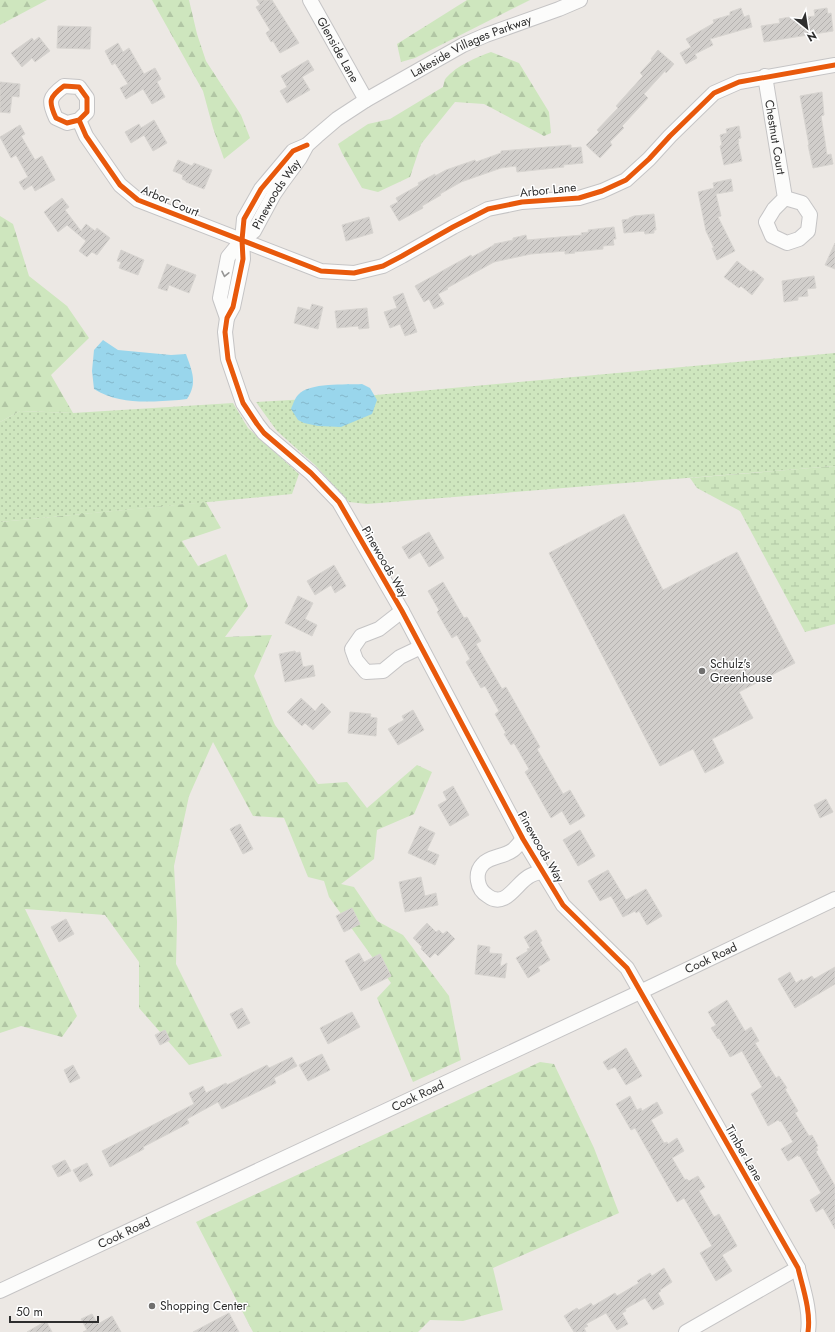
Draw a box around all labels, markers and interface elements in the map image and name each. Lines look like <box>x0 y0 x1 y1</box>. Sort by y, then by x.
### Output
north arrow <box>787 8 827 48</box>
street label: Lakeside Villages Parkway <box>407 10 535 82</box>
street label: Glenside Lane <box>312 14 364 86</box>
text: N <box>804 28 820 46</box>
street label: Chestnut Court <box>760 98 790 176</box>
street label: Pinewoods Way <box>247 155 306 233</box>
street label: Arbor Lane <box>519 178 577 202</box>
street label: Arbor Court <box>138 181 202 221</box>
one-way arrow <box>221 271 229 277</box>
street label: Pinewoods Way <box>357 523 413 602</box>
place label: Schulz's Greenhouse <box>710 655 772 687</box>
marker: Schulz's Greenhouse <box>697 666 707 676</box>
street label: Pinewoods Way <box>513 808 569 887</box>
street label: Cook Road <box>682 938 740 978</box>
street label: Cook Road <box>388 1076 447 1116</box>
street label: Timber Lane <box>721 1121 767 1185</box>
street label: Cook Road <box>95 1213 153 1253</box>
place label: Shopping Center <box>160 1297 248 1315</box>
scale bar <box>10 1298 98 1324</box>
marker: Shopping Center <box>147 1301 157 1311</box>
text: 50 m <box>16 1303 43 1321</box>

